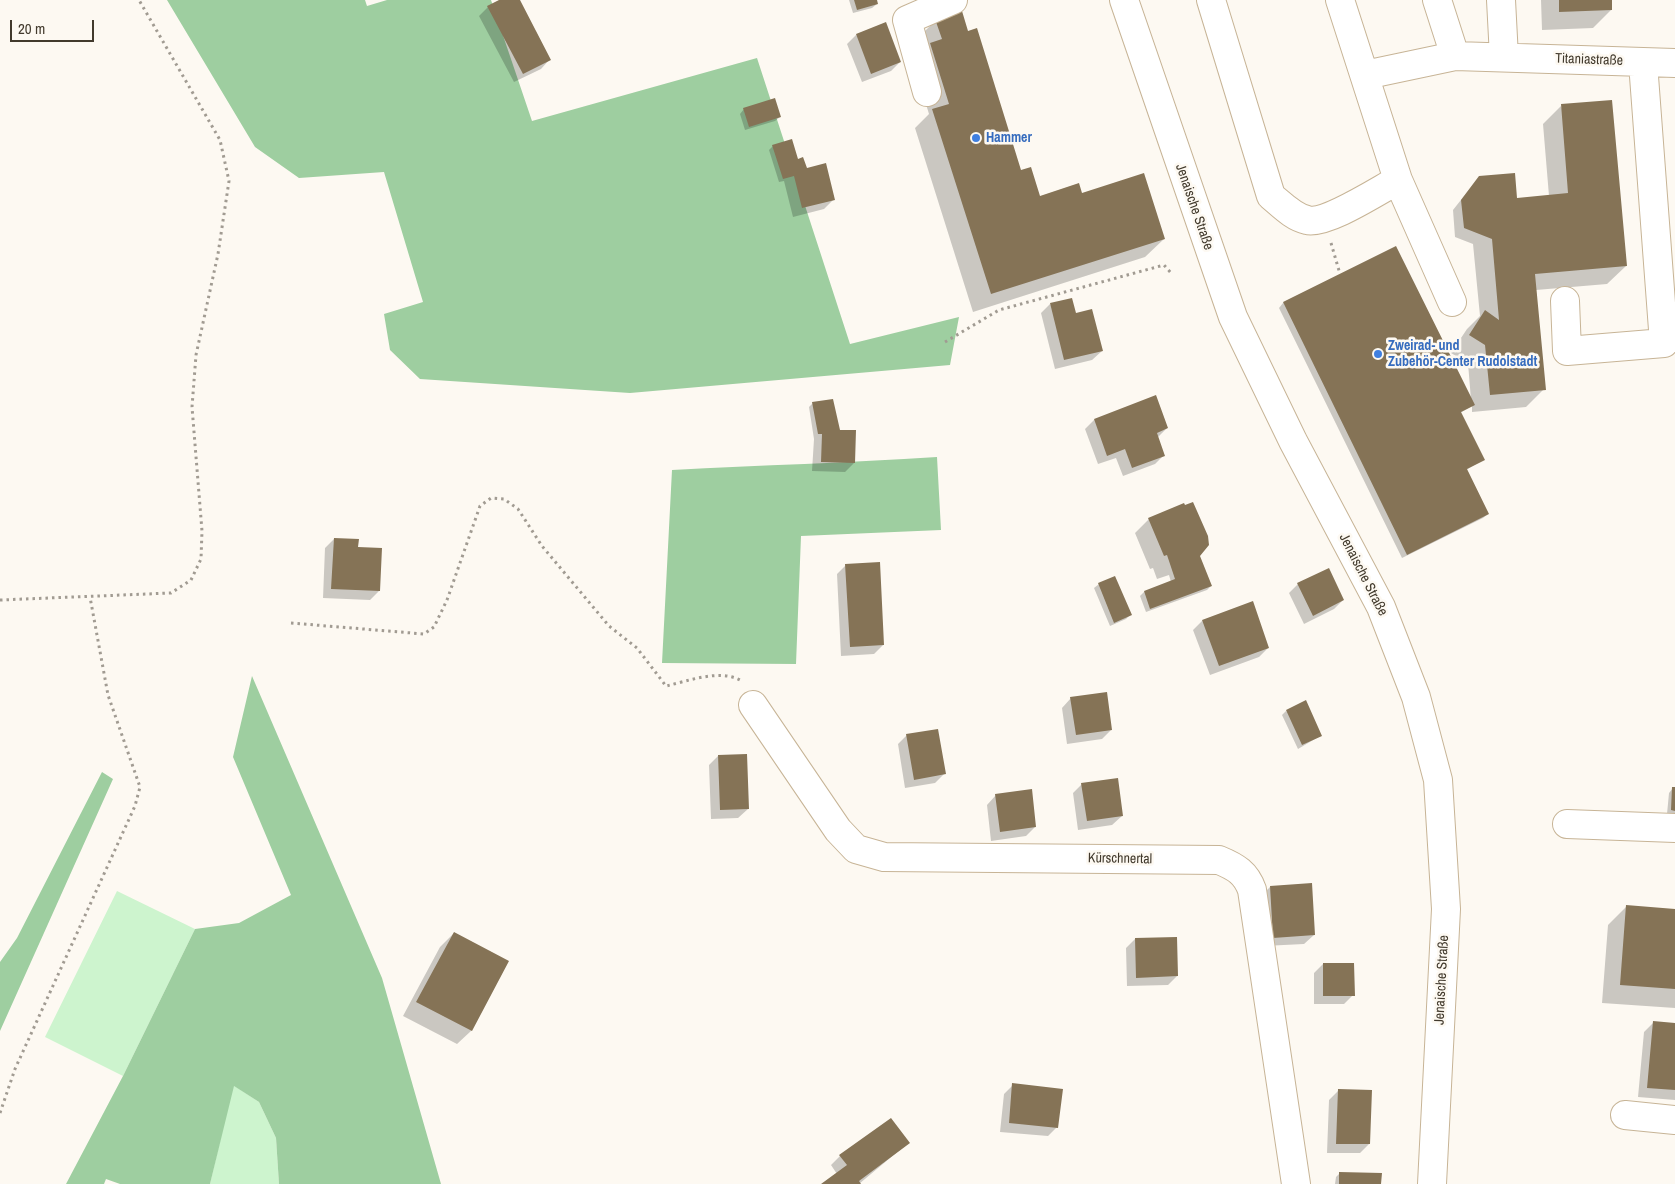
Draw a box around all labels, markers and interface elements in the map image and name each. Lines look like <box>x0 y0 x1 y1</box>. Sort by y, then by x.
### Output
scale bar <box>12 10 96 42</box>
text: 20 m <box>18 18 45 39</box>
street label: Titaniastraße <box>1555 50 1623 70</box>
place label: Hammer <box>986 130 1032 146</box>
marker: Hammer <box>970 132 982 144</box>
street label: Jenaische Straße <box>1171 162 1217 252</box>
place label: Zweirad- und Zubehör-Center Rudolstadt <box>1388 338 1537 371</box>
marker: Zweirad- und Zubehör-Center Rudolstadt <box>1372 348 1384 360</box>
street label: Jenaische Straße <box>1335 531 1391 619</box>
street label: Kürschnertal <box>1088 850 1152 868</box>
street label: Jenaische Straße <box>1431 935 1453 1025</box>

